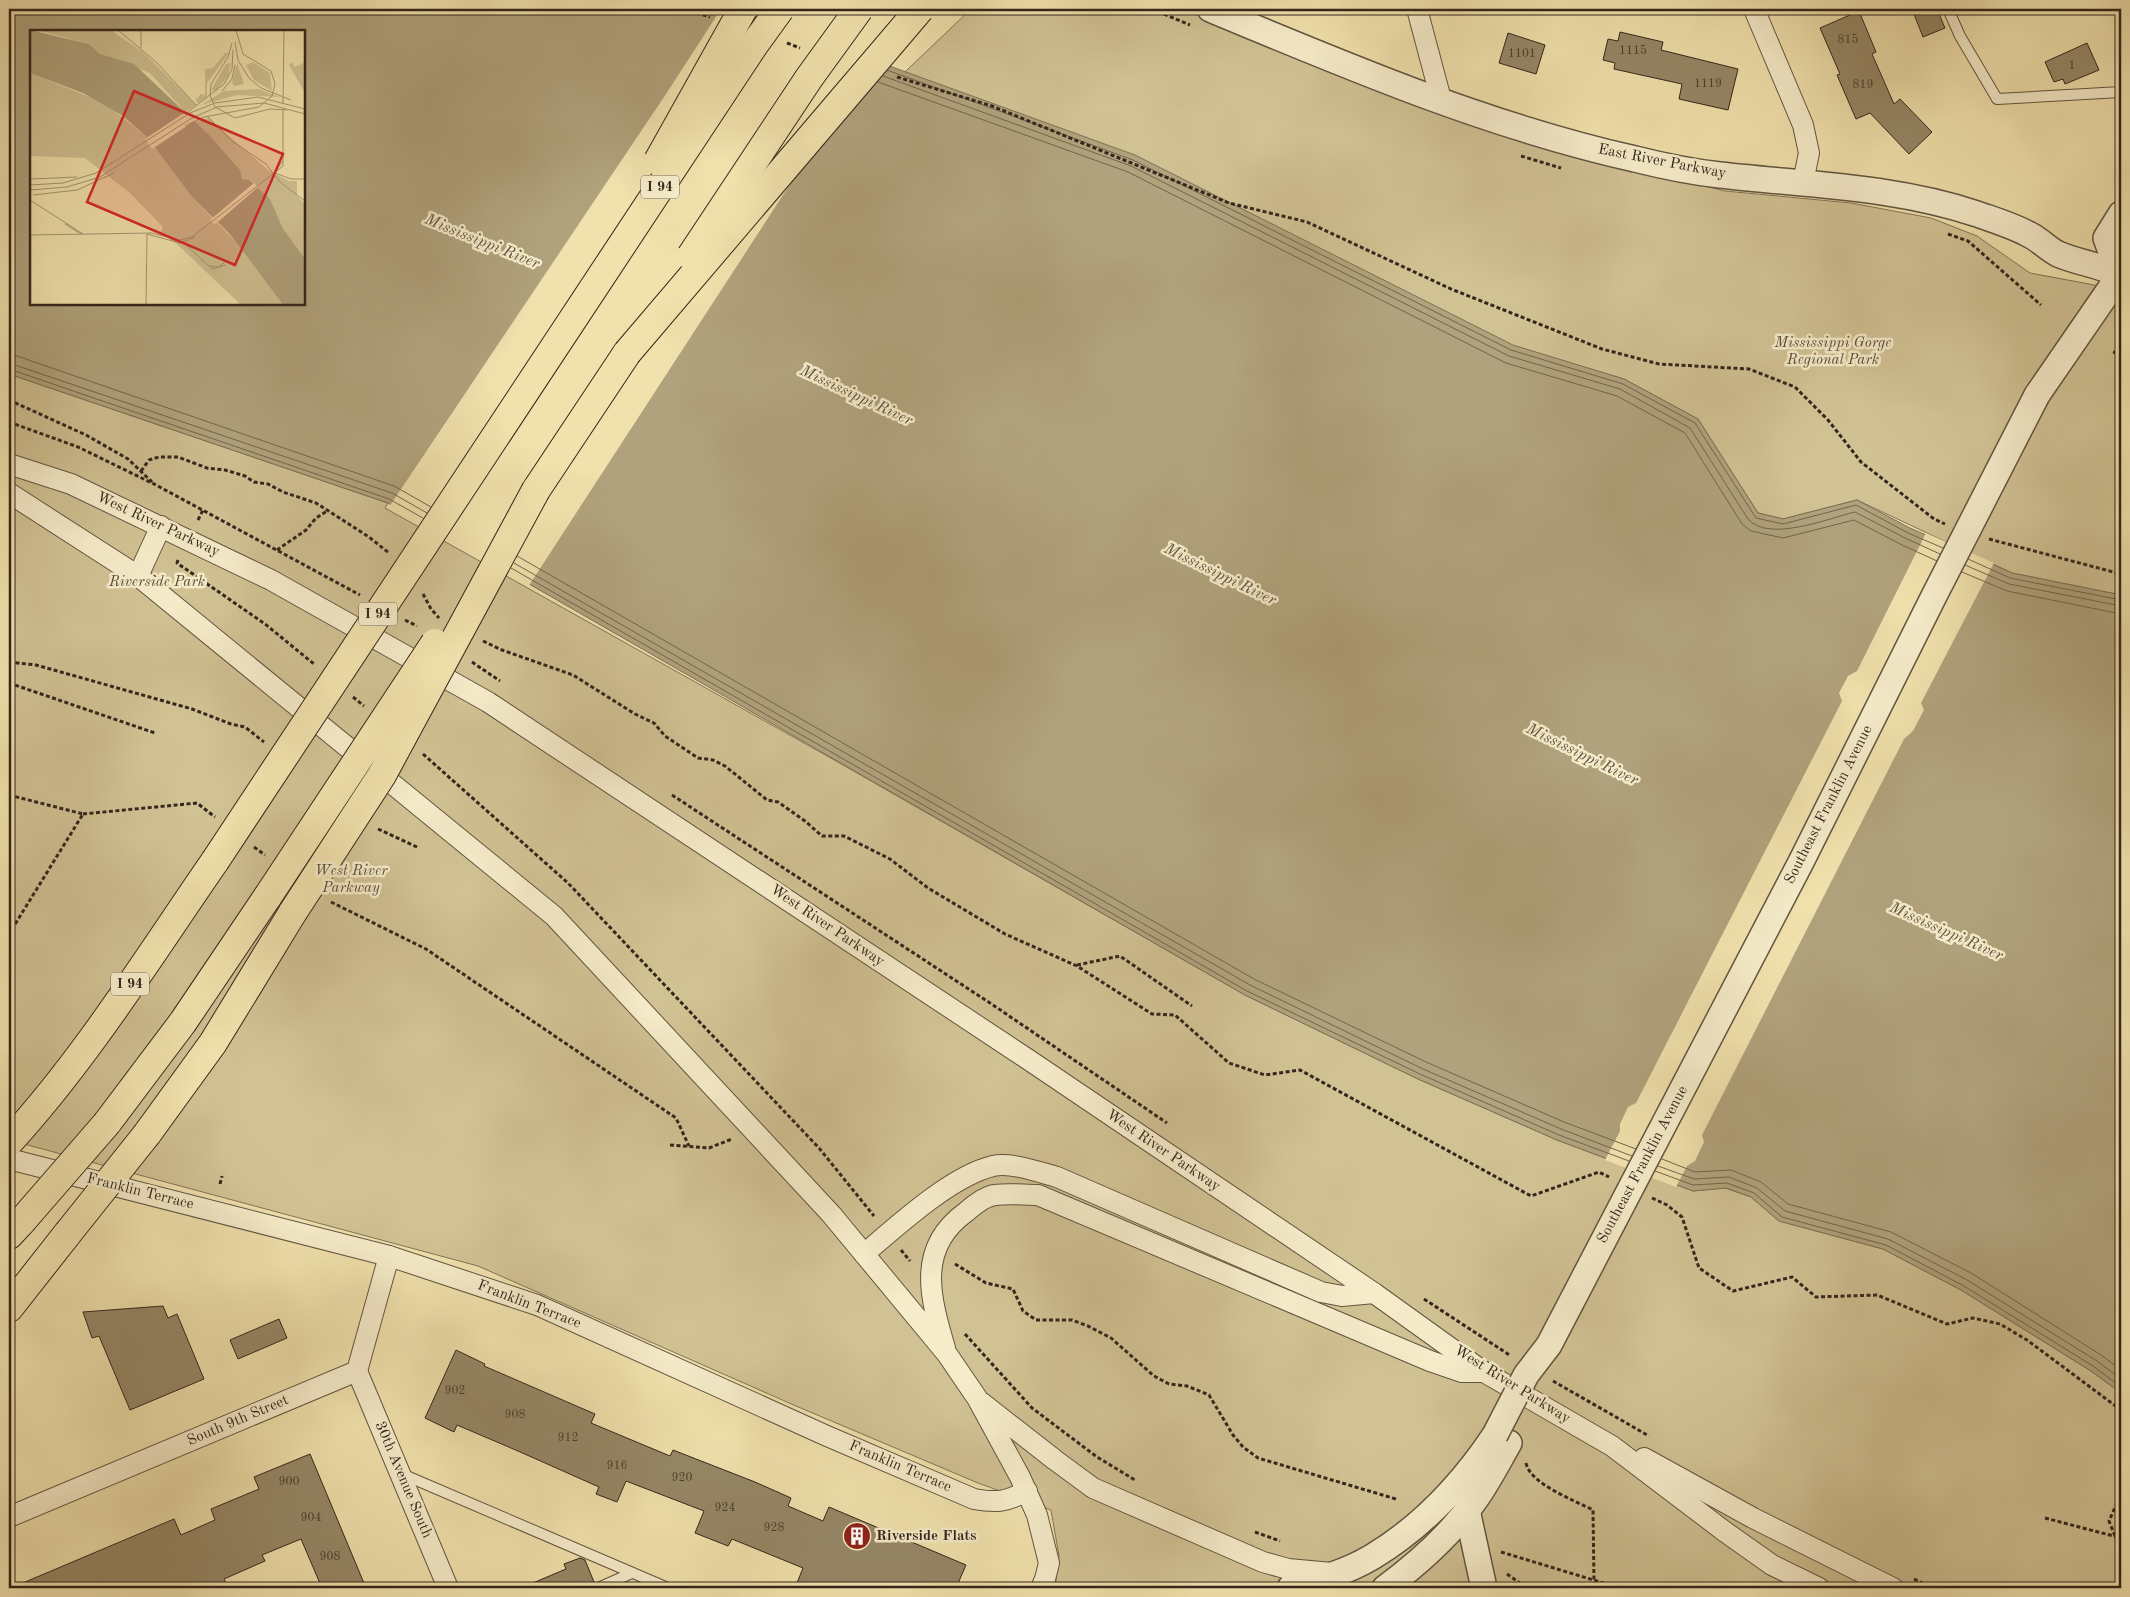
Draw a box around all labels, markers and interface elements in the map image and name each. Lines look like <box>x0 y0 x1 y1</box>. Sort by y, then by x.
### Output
inset map <box>30 30 305 305</box>
house number: 815 <box>1838 33 1858 46</box>
house number: 1115 <box>1619 44 1647 57</box>
house number: 1101 <box>1508 48 1536 60</box>
house number: 1 <box>2069 60 2075 72</box>
house number: 1119 <box>1694 78 1722 90</box>
house number: 819 <box>1853 79 1873 91</box>
street label: East River Parkway <box>1597 142 1727 182</box>
road number: I 94 <box>641 176 679 198</box>
water label: Mississippi River <box>421 211 543 273</box>
park label: Mississippi Gorge Regional Park <box>1774 336 1891 368</box>
water label: Mississippi River <box>796 363 916 430</box>
street label: West River Parkway <box>94 490 222 560</box>
water label: Mississippi River <box>1161 541 1279 609</box>
park label: Riverside Park <box>108 575 205 590</box>
road number: I 94 <box>359 602 397 626</box>
water label: Mississippi River <box>1523 721 1641 789</box>
street label: Southeast Franklin Avenue <box>1782 723 1876 887</box>
park label: West River Parkway <box>314 864 388 896</box>
street label: West River Parkway <box>767 882 887 970</box>
water label: Mississippi River <box>1886 899 2006 965</box>
road number: I 94 <box>111 972 149 996</box>
street label: Southeast Franklin Avenue <box>1595 1084 1691 1246</box>
street label: West River Parkway <box>1103 1107 1223 1195</box>
street label: Franklin Terrace <box>85 1171 195 1213</box>
street label: Franklin Terrace <box>475 1278 583 1332</box>
street label: West River Parkway <box>1451 1343 1573 1427</box>
house number: 902 <box>445 1385 465 1397</box>
street label: South 9th Street <box>185 1393 291 1449</box>
house number: 908 <box>505 1409 525 1421</box>
street label: 30th Avenue South <box>372 1420 434 1540</box>
house number: 912 <box>558 1432 578 1444</box>
street label: Franklin Terrace <box>847 1439 954 1495</box>
house number: 916 <box>607 1460 627 1472</box>
house number: 920 <box>672 1472 692 1484</box>
house number: 900 <box>279 1476 299 1488</box>
house number: 924 <box>715 1502 735 1514</box>
house number: 904 <box>301 1512 321 1524</box>
building icon: Riverside Flats <box>842 1521 872 1551</box>
house number: 928 <box>764 1522 784 1534</box>
place label: Riverside Flats <box>876 1529 977 1544</box>
house number: 908 <box>320 1551 340 1563</box>

